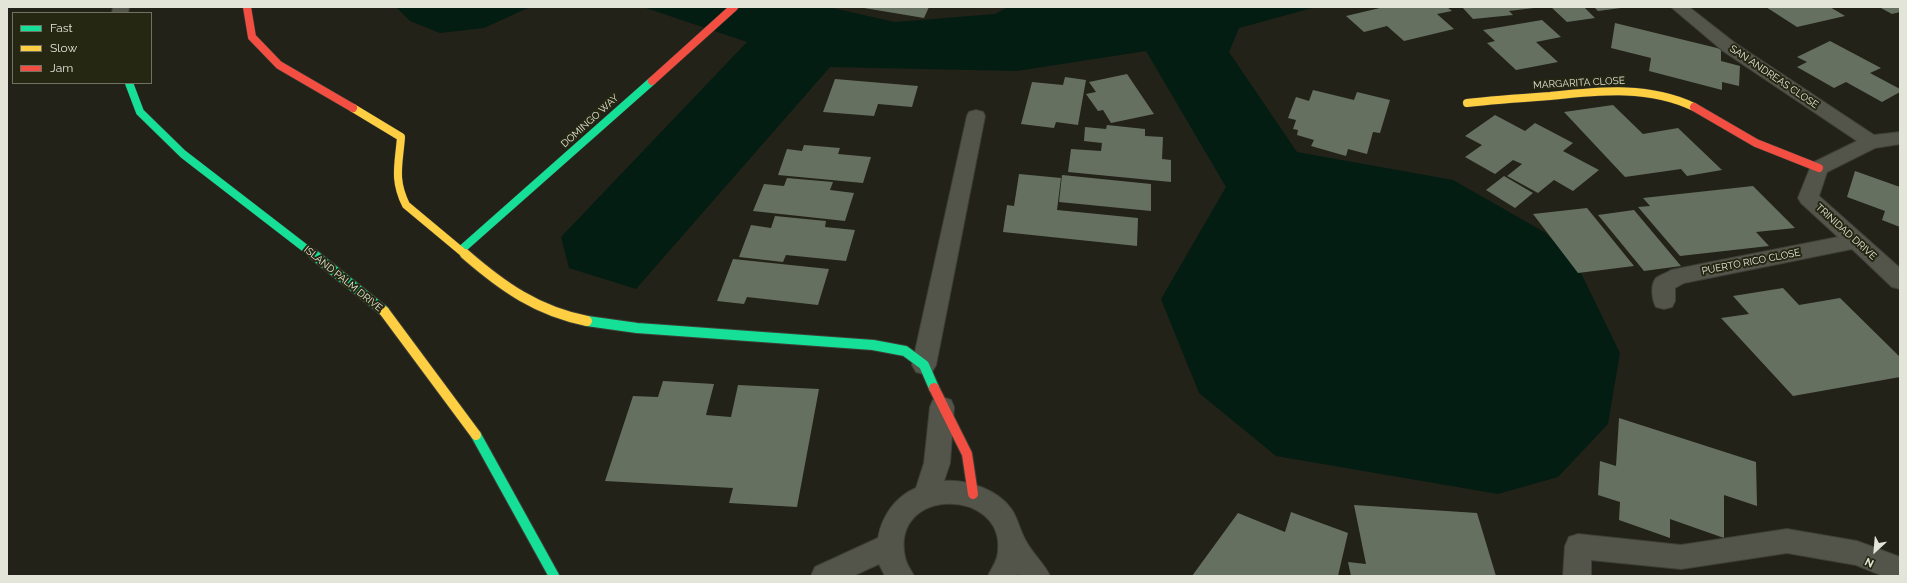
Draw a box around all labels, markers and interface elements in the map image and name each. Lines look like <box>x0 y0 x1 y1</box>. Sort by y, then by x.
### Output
legend <box>12 12 152 84</box>
text: Fast <box>50 21 73 35</box>
text: Slow <box>50 41 77 55</box>
street label: SAN ANDREAS CLOSE <box>1727 43 1821 111</box>
text: Jam <box>50 61 73 75</box>
street label: MARGARITA CLOSE <box>1533 75 1625 91</box>
street label: DOMINGO WAY <box>559 92 621 150</box>
street label: TRINIDAD DRIVE <box>1813 202 1879 262</box>
street label: ISLAND PALM DRIVE <box>301 244 385 314</box>
street label: PUERTO RICO CLOSE <box>1701 247 1801 277</box>
north arrow <box>1855 531 1895 571</box>
text: N <box>1863 555 1876 570</box>

